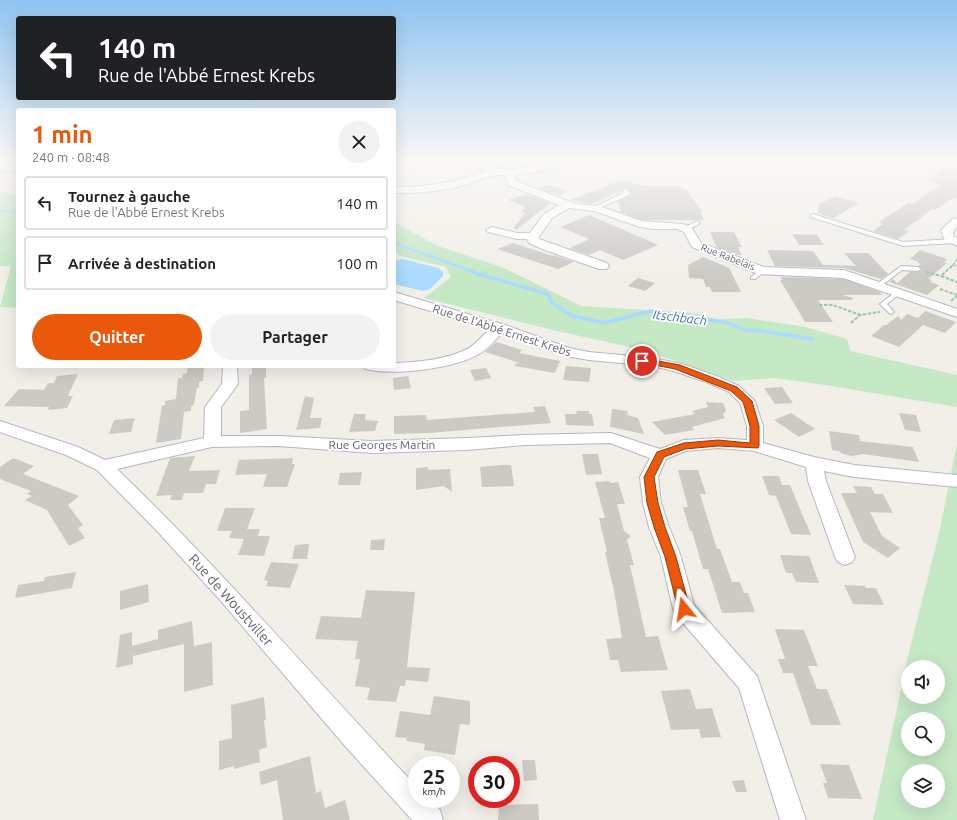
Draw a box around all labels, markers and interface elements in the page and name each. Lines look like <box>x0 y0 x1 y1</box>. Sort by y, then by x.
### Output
icon: left <box>32 32 84 84</box>
text: 140 m <box>98 32 176 63</box>
text: Rue de l'Abbé Ernest Krebs <box>98 65 315 85</box>
text: 1 min <box>32 121 93 148</box>
button: close <box>338 121 380 163</box>
text: 240 m · 08:48 <box>32 150 110 164</box>
text: Tournez à gauche <box>68 188 191 205</box>
icon: left <box>34 192 56 214</box>
text: 140 m <box>336 195 378 212</box>
text: Rue de l'Abbé Ernest Krebs <box>68 205 225 219</box>
street label: Rue Rabelais <box>699 242 757 272</box>
icon: arrive <box>34 252 56 274</box>
text: Arrivée à destination <box>68 255 216 272</box>
text: 100 m <box>336 255 378 272</box>
street label: Rue de l'Abbé Ernest Krebs <box>431 301 573 359</box>
water label: Itschbach <box>652 307 708 327</box>
button: Quitter <box>32 314 202 360</box>
button: Partager <box>210 314 380 360</box>
pin <box>625 344 659 378</box>
icon: arrive <box>631 350 653 372</box>
street label: Rue Georges Martin <box>329 438 435 451</box>
street label: Rue de Woustviller <box>186 551 277 650</box>
position arrow <box>663 588 705 630</box>
map controls <box>901 660 945 808</box>
button: sound <box>901 660 945 704</box>
button: search <box>901 712 945 756</box>
speed limit sign: 30 <box>468 756 520 808</box>
button: layers <box>901 764 945 808</box>
text: 25 <box>423 765 445 788</box>
text: km/h <box>422 786 446 797</box>

